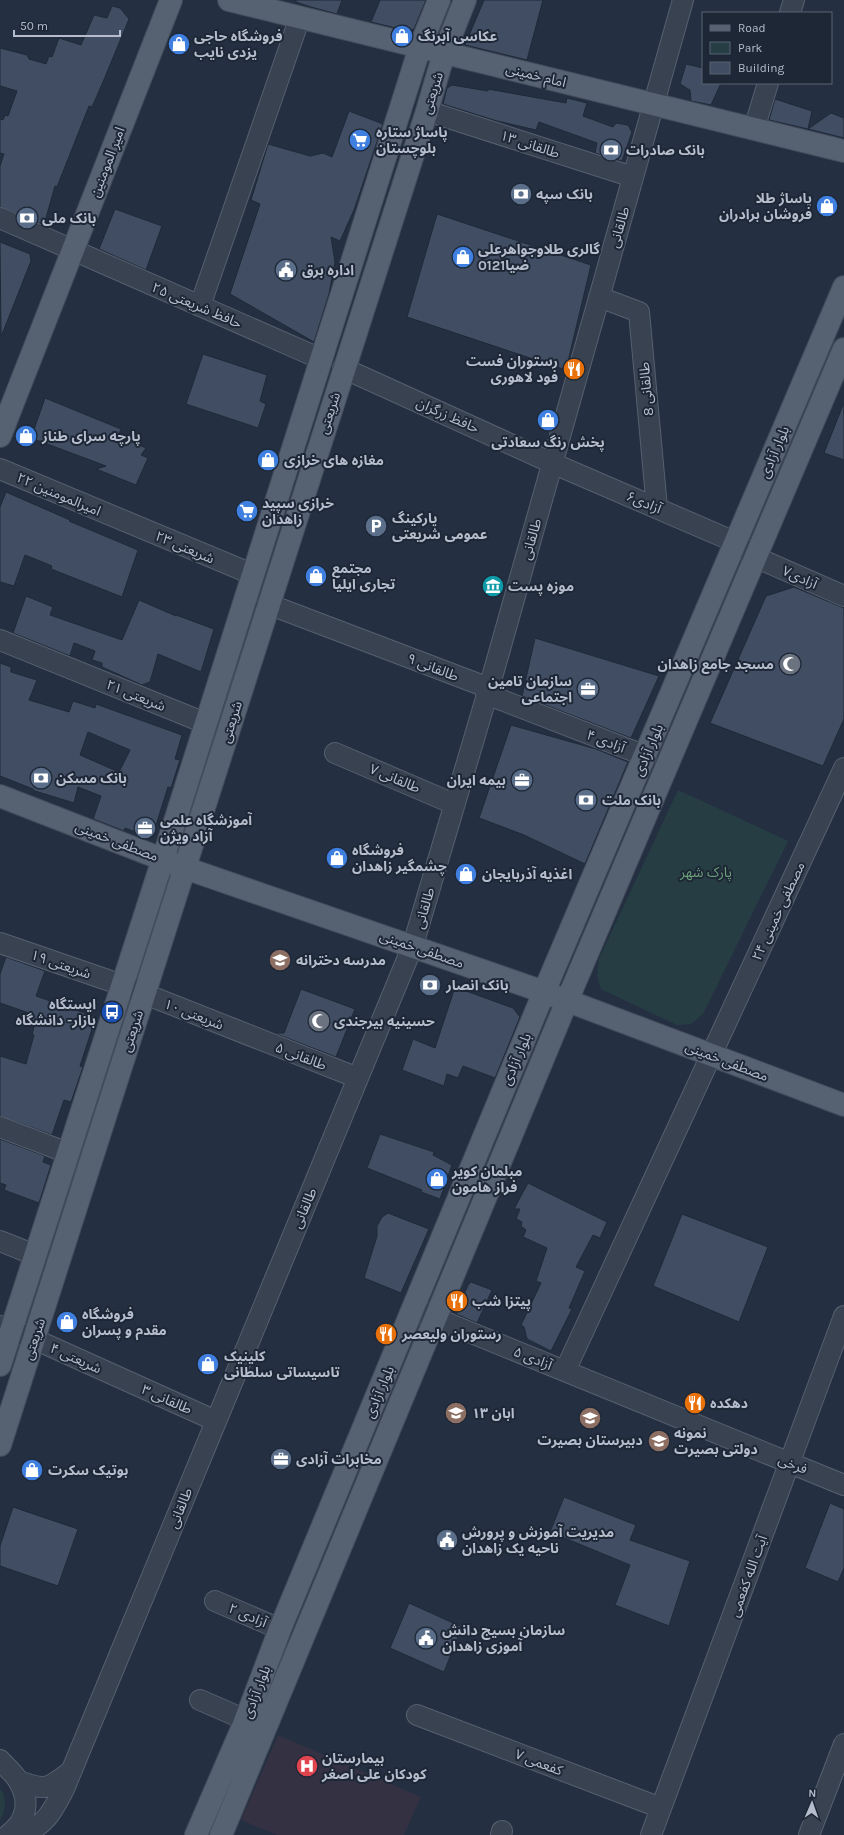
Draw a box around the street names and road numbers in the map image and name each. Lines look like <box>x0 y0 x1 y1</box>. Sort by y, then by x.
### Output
street label: امام خمینی <box>503 60 568 93</box>
street label: شریعتی <box>418 70 447 116</box>
street label: امیر المومنین <box>86 125 129 200</box>
street label: طالقانی ۱۳ <box>498 127 562 162</box>
street label: طالقانی <box>605 204 633 250</box>
street label: حافظ شریعتی ۲۵ <box>149 279 244 332</box>
street label: طالقانی 8 <box>636 361 657 417</box>
street label: شریعتی <box>315 390 344 436</box>
street label: حافظ زرگران <box>414 394 482 437</box>
street label: بلوار آزادی <box>756 423 793 481</box>
street label: امیرالمومنین ۲۲ <box>14 469 103 520</box>
street label: آزادی۶ <box>624 487 665 518</box>
street label: طالقانی <box>517 516 545 562</box>
street label: شریعتی ۲۳ <box>153 527 217 567</box>
street label: آزادی۷ <box>780 562 821 593</box>
street label: طالقانی ۹ <box>405 650 461 685</box>
street label: شریعتی ۲۱ <box>104 676 168 715</box>
street label: شریعتی <box>217 699 246 745</box>
street label: بلوار آزادی <box>630 721 667 779</box>
street label: آزادی ۴ <box>584 726 628 757</box>
street label: طالقانی ۷ <box>367 760 423 797</box>
street label: مصطفی خمینی <box>73 818 161 865</box>
street label: مصطفی خمینی ۲۴ <box>748 859 809 963</box>
street label: طالقانی <box>410 885 438 931</box>
street label: مصطفی خمینی <box>378 927 466 972</box>
street label: شریعتی ۱۹ <box>29 946 93 983</box>
street label: شریعتی ۱۰ <box>162 995 226 1034</box>
street label: شریعتی <box>118 1008 147 1054</box>
street label: بلوار آزادی <box>498 1030 535 1088</box>
street label: مصطفی خمینی <box>683 1038 771 1085</box>
street label: طالقانی ۵ <box>273 1039 329 1074</box>
street label: طالقانی <box>288 1185 321 1231</box>
street label: شریعتی <box>20 1316 49 1362</box>
street label: شریعتی ۴ <box>47 1340 104 1377</box>
street label: آزادی ۵ <box>511 1343 555 1374</box>
street label: بلوار آزادی <box>361 1363 398 1421</box>
street label: طالقانی ۳ <box>139 1381 195 1418</box>
street label: فرخی <box>776 1451 810 1478</box>
street label: طالقانی <box>165 1485 196 1531</box>
street label: آیت الله کفعمی <box>726 1532 771 1619</box>
street label: آزادی ۲ <box>226 1600 270 1631</box>
street label: بلوار آزادی <box>239 1663 274 1721</box>
street label: کفعمی ۷ <box>513 1746 565 1779</box>

